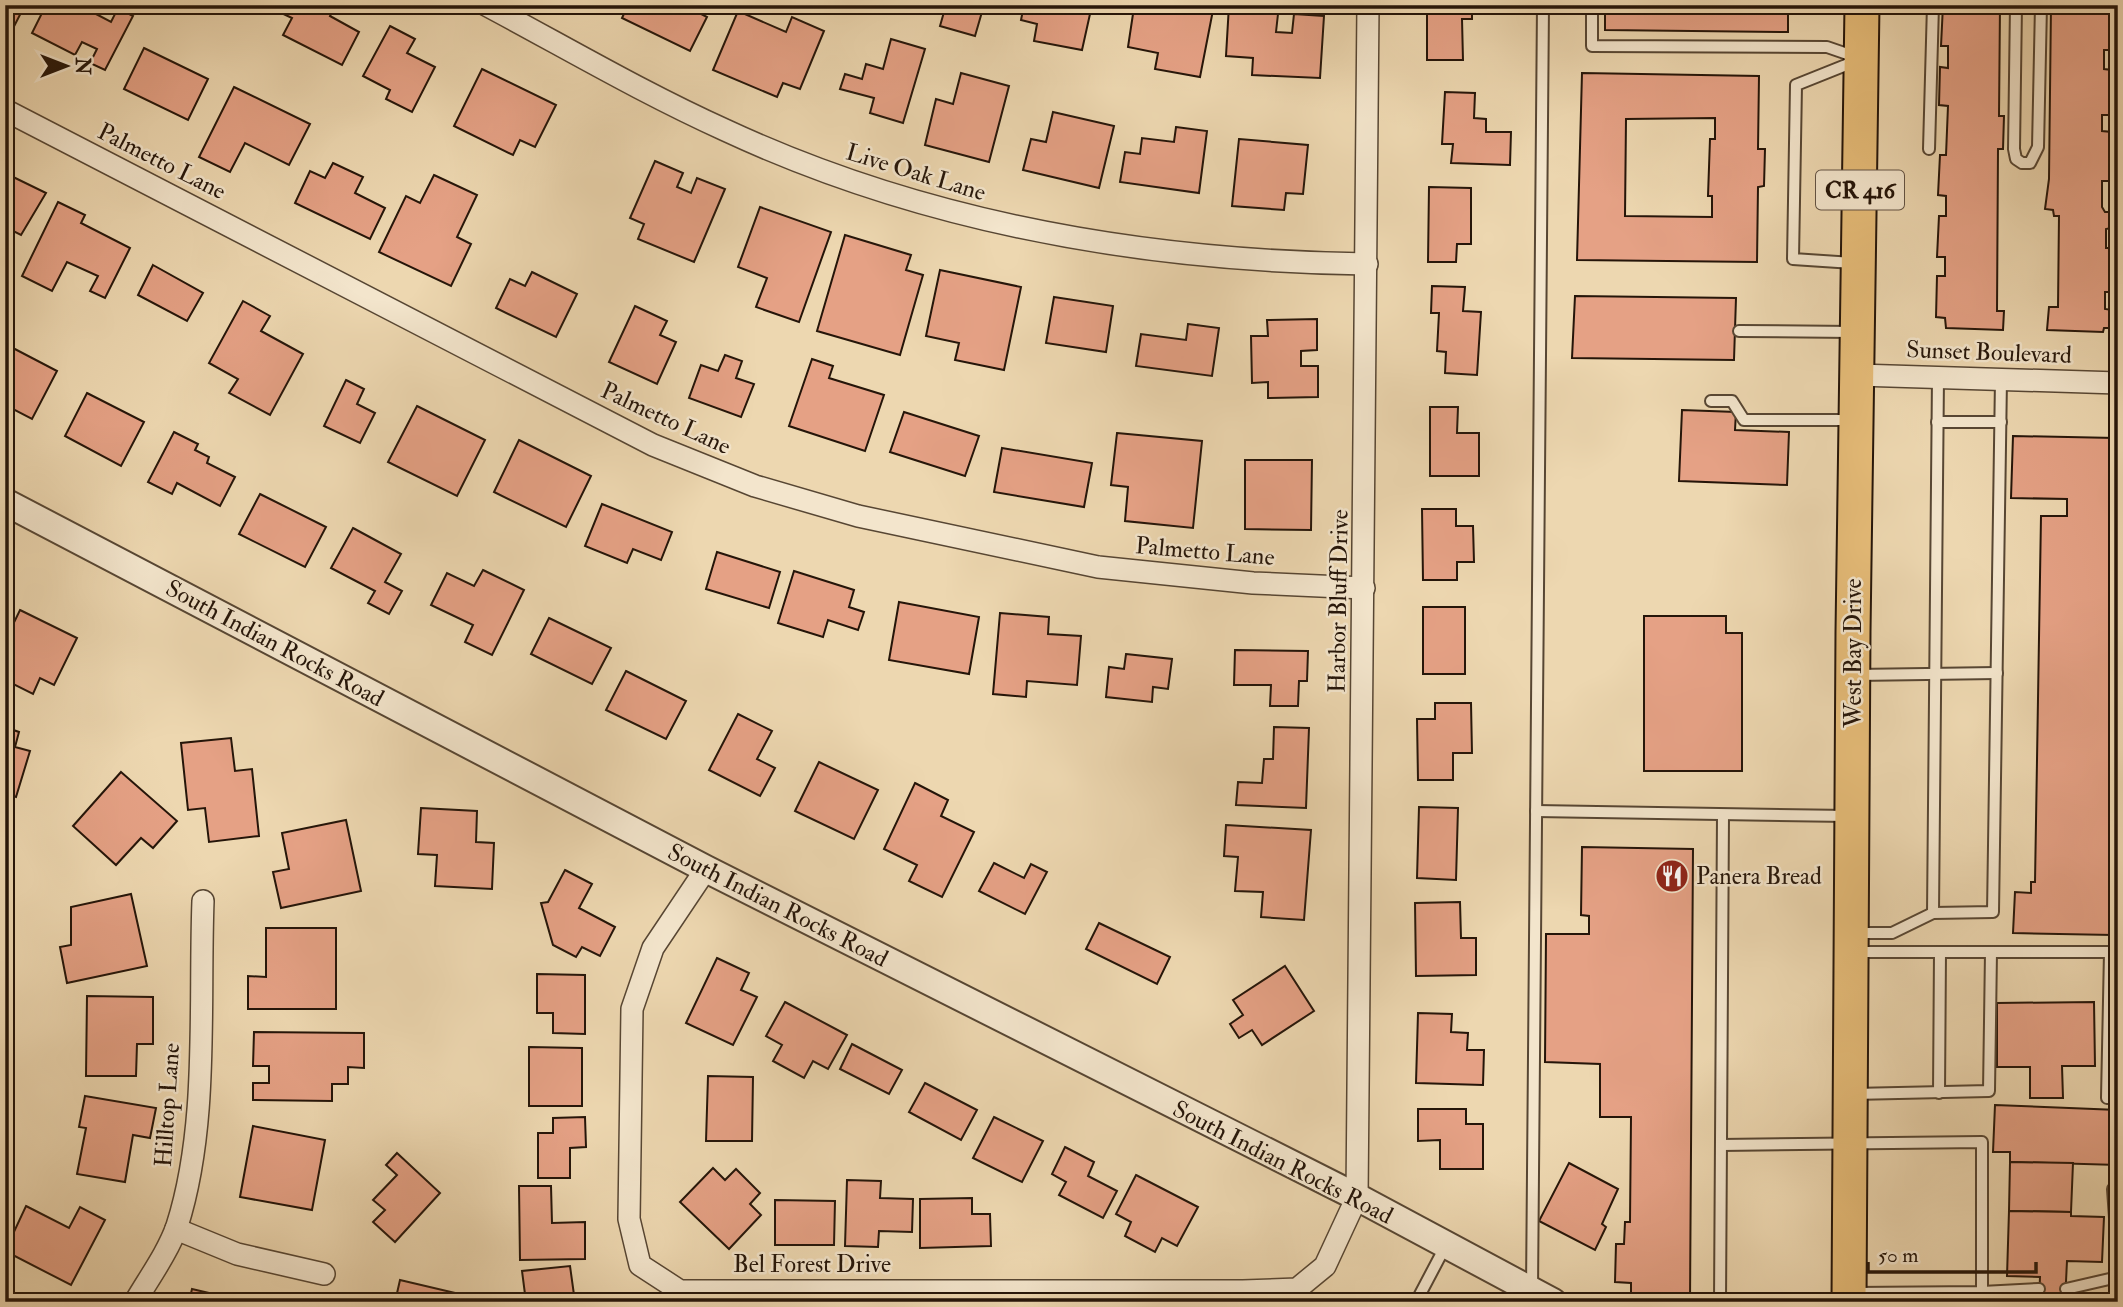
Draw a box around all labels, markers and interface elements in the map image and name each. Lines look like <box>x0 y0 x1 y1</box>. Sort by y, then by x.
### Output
north arrow <box>32 32 102 102</box>
text: N <box>70 56 94 75</box>
street label: Palmetto Lane <box>92 116 231 207</box>
street label: Live Oak Lane <box>842 137 989 208</box>
road number: CR 416 <box>1816 170 1904 210</box>
street label: Sunset Boulevard <box>1906 334 2072 371</box>
street label: Palmetto Lane <box>596 375 736 462</box>
street label: Harbor Bluff Drive <box>1321 509 1356 693</box>
street label: Palmetto Lane <box>1134 530 1276 573</box>
street label: South Indian Rocks Road <box>160 573 390 714</box>
street label: West Bay Drive <box>1838 578 1869 729</box>
street label: South Indian Rocks Road <box>662 836 893 975</box>
restaurant icon: Panera Bread <box>1653 857 1691 895</box>
place label: Panera Bread <box>1696 861 1822 892</box>
street label: Hilltop Lane <box>148 1042 187 1168</box>
street label: South Indian Rocks Road <box>1167 1093 1398 1232</box>
scale bar <box>1868 1230 2036 1274</box>
text: 50 m <box>1878 1242 1919 1269</box>
street label: Bel Forest Drive <box>733 1249 891 1280</box>

